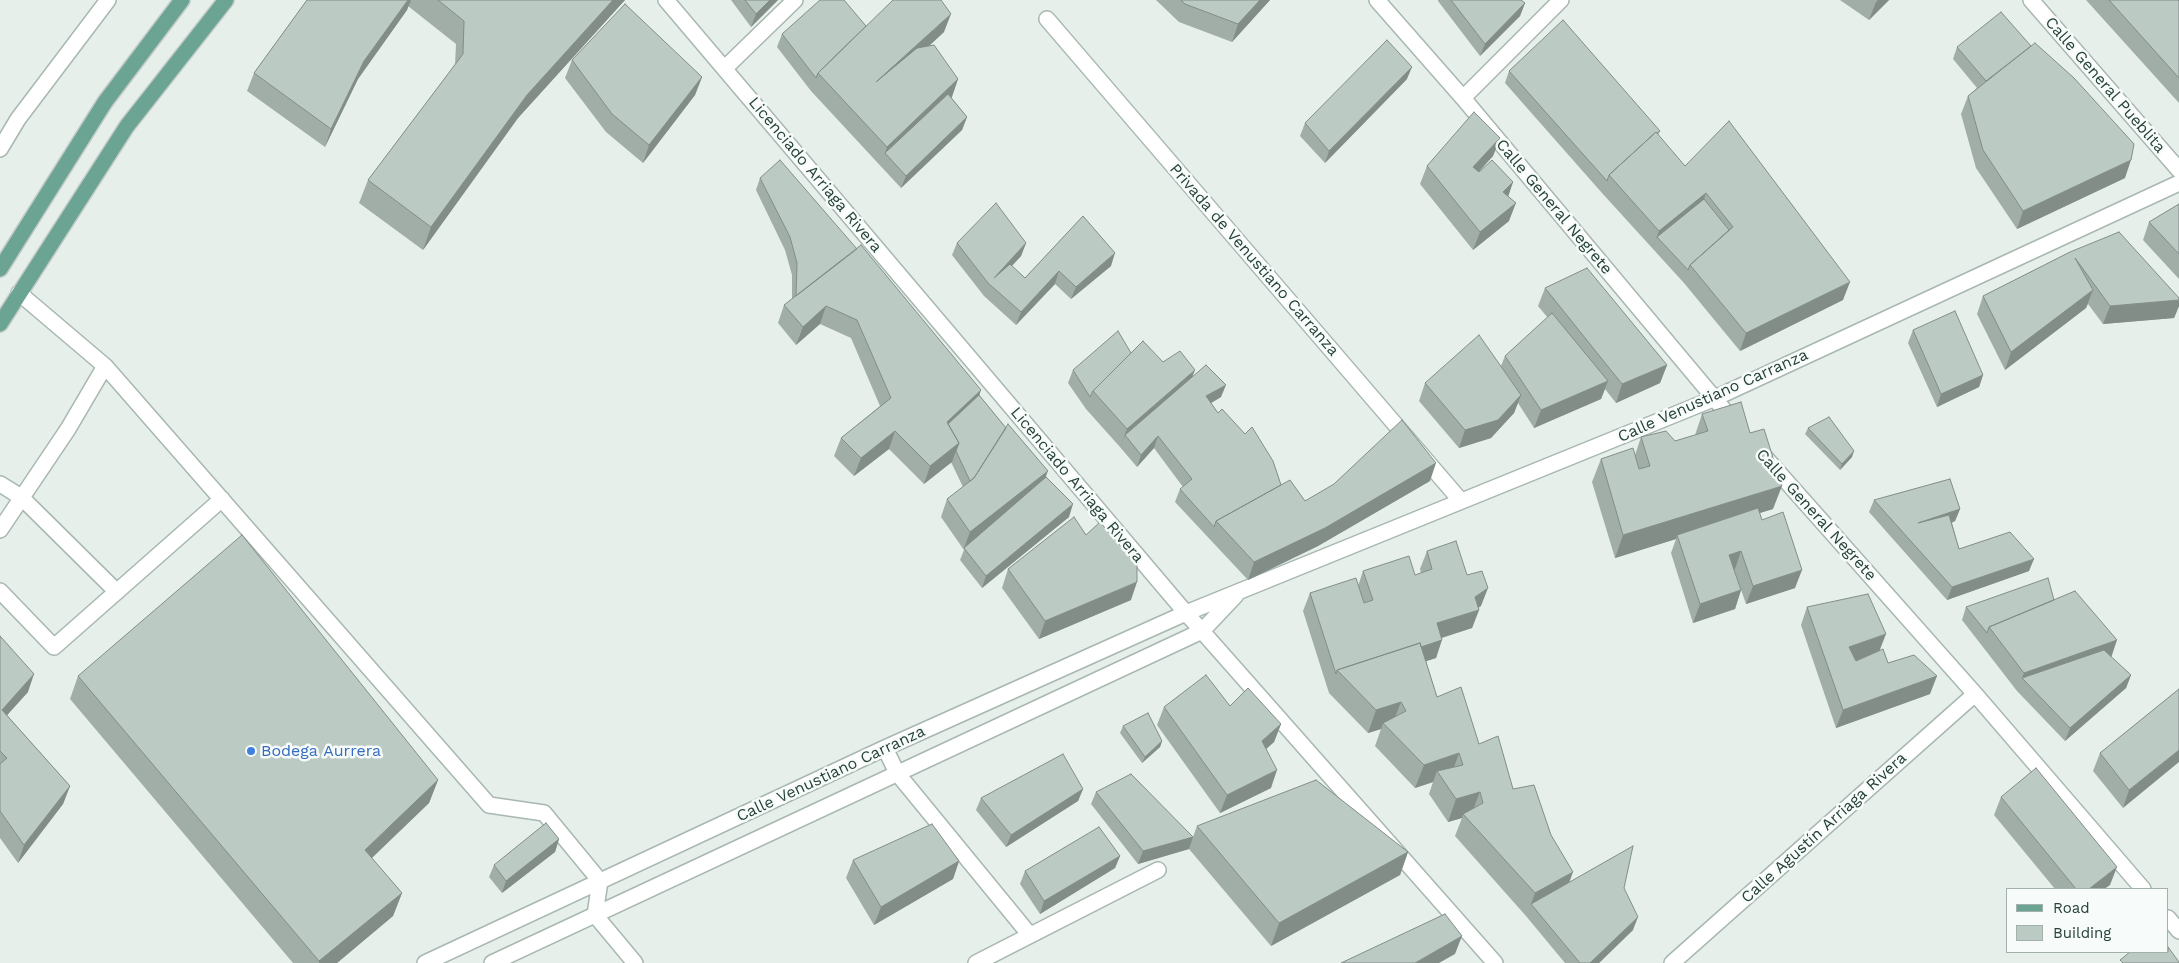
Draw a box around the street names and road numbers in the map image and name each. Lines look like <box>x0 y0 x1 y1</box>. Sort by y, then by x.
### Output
street label: Calle General Pueblita <box>2041 13 2169 157</box>
street label: Licenciado Arriaga Rivera <box>744 93 886 257</box>
street label: Calle General Negrete <box>1492 135 1616 279</box>
street label: Privada de Venustiano Carranza <box>1165 160 1343 360</box>
street label: Calle Venustiano Carranza <box>1615 345 1811 447</box>
street label: Licenciado Arriaga Rivera <box>1006 403 1148 567</box>
street label: Calle General Negrete <box>1752 445 1880 585</box>
street label: Calle Venustiano Carranza <box>734 722 928 826</box>
street label: Calle Agustín Arriaga Rivera <box>1737 749 1911 907</box>

